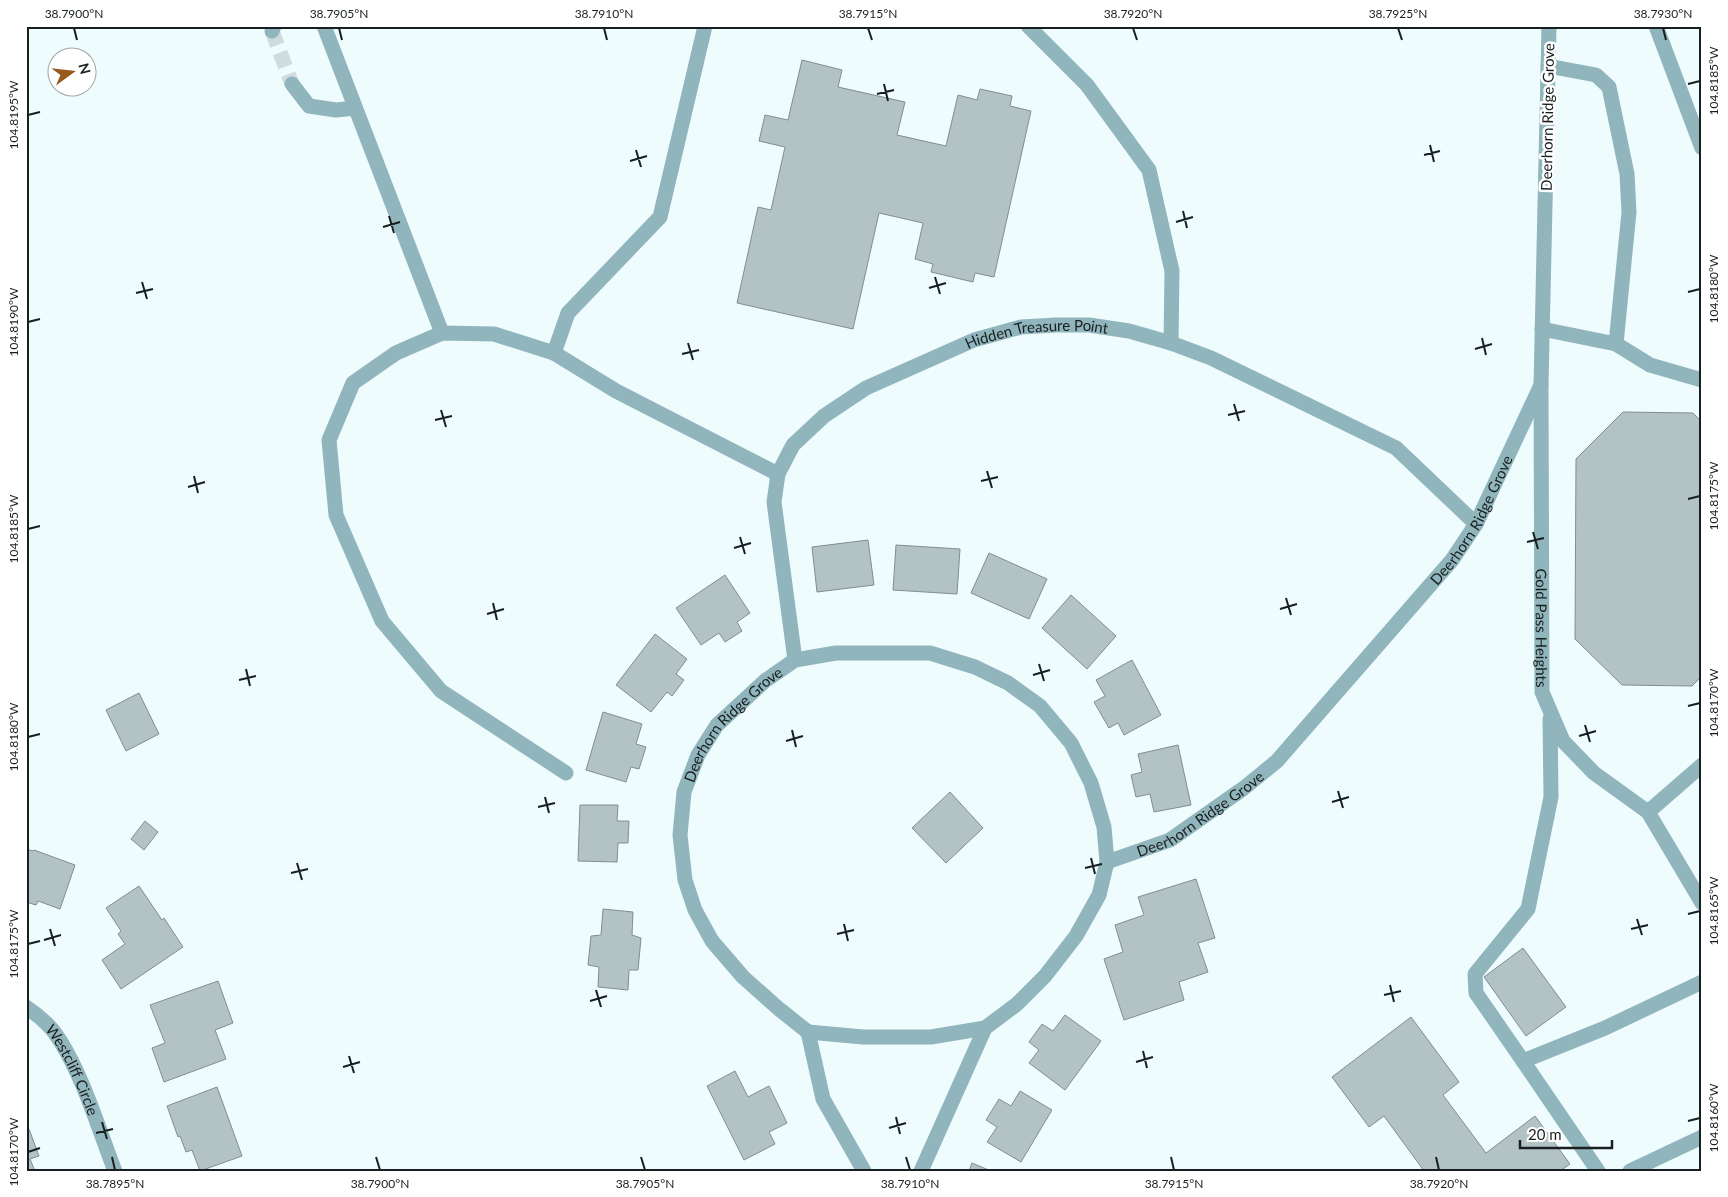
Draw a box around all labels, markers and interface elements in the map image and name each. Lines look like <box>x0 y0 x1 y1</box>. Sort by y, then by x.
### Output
text: 38.7900°N <box>45 6 103 21</box>
text: 38.7905°N <box>310 6 368 21</box>
text: 38.7910°N <box>575 6 633 21</box>
text: 38.7915°N <box>839 6 897 21</box>
text: 38.7920°N <box>1104 6 1162 21</box>
text: 38.7925°N <box>1369 6 1427 21</box>
text: 38.7930°N <box>1634 6 1692 21</box>
street label: Deerhorn Ridge Grove <box>1537 43 1557 191</box>
text: 104.8185°W <box>1706 46 1721 115</box>
north arrow <box>48 48 98 98</box>
text: N <box>75 61 95 76</box>
text: 104.8195°W <box>6 80 21 149</box>
text: 104.8180°W <box>1706 254 1721 323</box>
text: 104.8190°W <box>6 287 21 356</box>
street label: Hidden Treasure Point <box>962 316 1110 352</box>
street label: Deerhorn Ridge Grove <box>1426 452 1516 588</box>
text: 104.8175°W <box>1706 461 1721 530</box>
text: 104.8185°W <box>6 494 21 563</box>
street label: Gold Pass Heights <box>1533 568 1551 687</box>
street label: Deerhorn Ridge Grove <box>680 663 786 784</box>
text: 104.8170°W <box>1706 668 1721 737</box>
text: 104.8180°W <box>6 702 21 771</box>
street label: Deerhorn Ridge Grove <box>1134 767 1267 860</box>
text: 104.8165°W <box>1706 876 1721 945</box>
text: 104.8175°W <box>6 909 21 978</box>
street label: Westcliff Circle <box>42 1020 103 1118</box>
text: 104.8160°W <box>1706 1083 1721 1152</box>
text: 104.8170°W <box>6 1117 21 1186</box>
scale bar <box>1520 1117 1613 1149</box>
text: 20 m <box>1528 1125 1562 1143</box>
text: 38.7895°N <box>86 1176 144 1191</box>
text: 38.7900°N <box>351 1176 409 1191</box>
text: 38.7905°N <box>616 1176 674 1191</box>
text: 38.7910°N <box>881 1176 939 1191</box>
text: 38.7915°N <box>1145 1176 1203 1191</box>
text: 38.7920°N <box>1410 1176 1468 1191</box>

